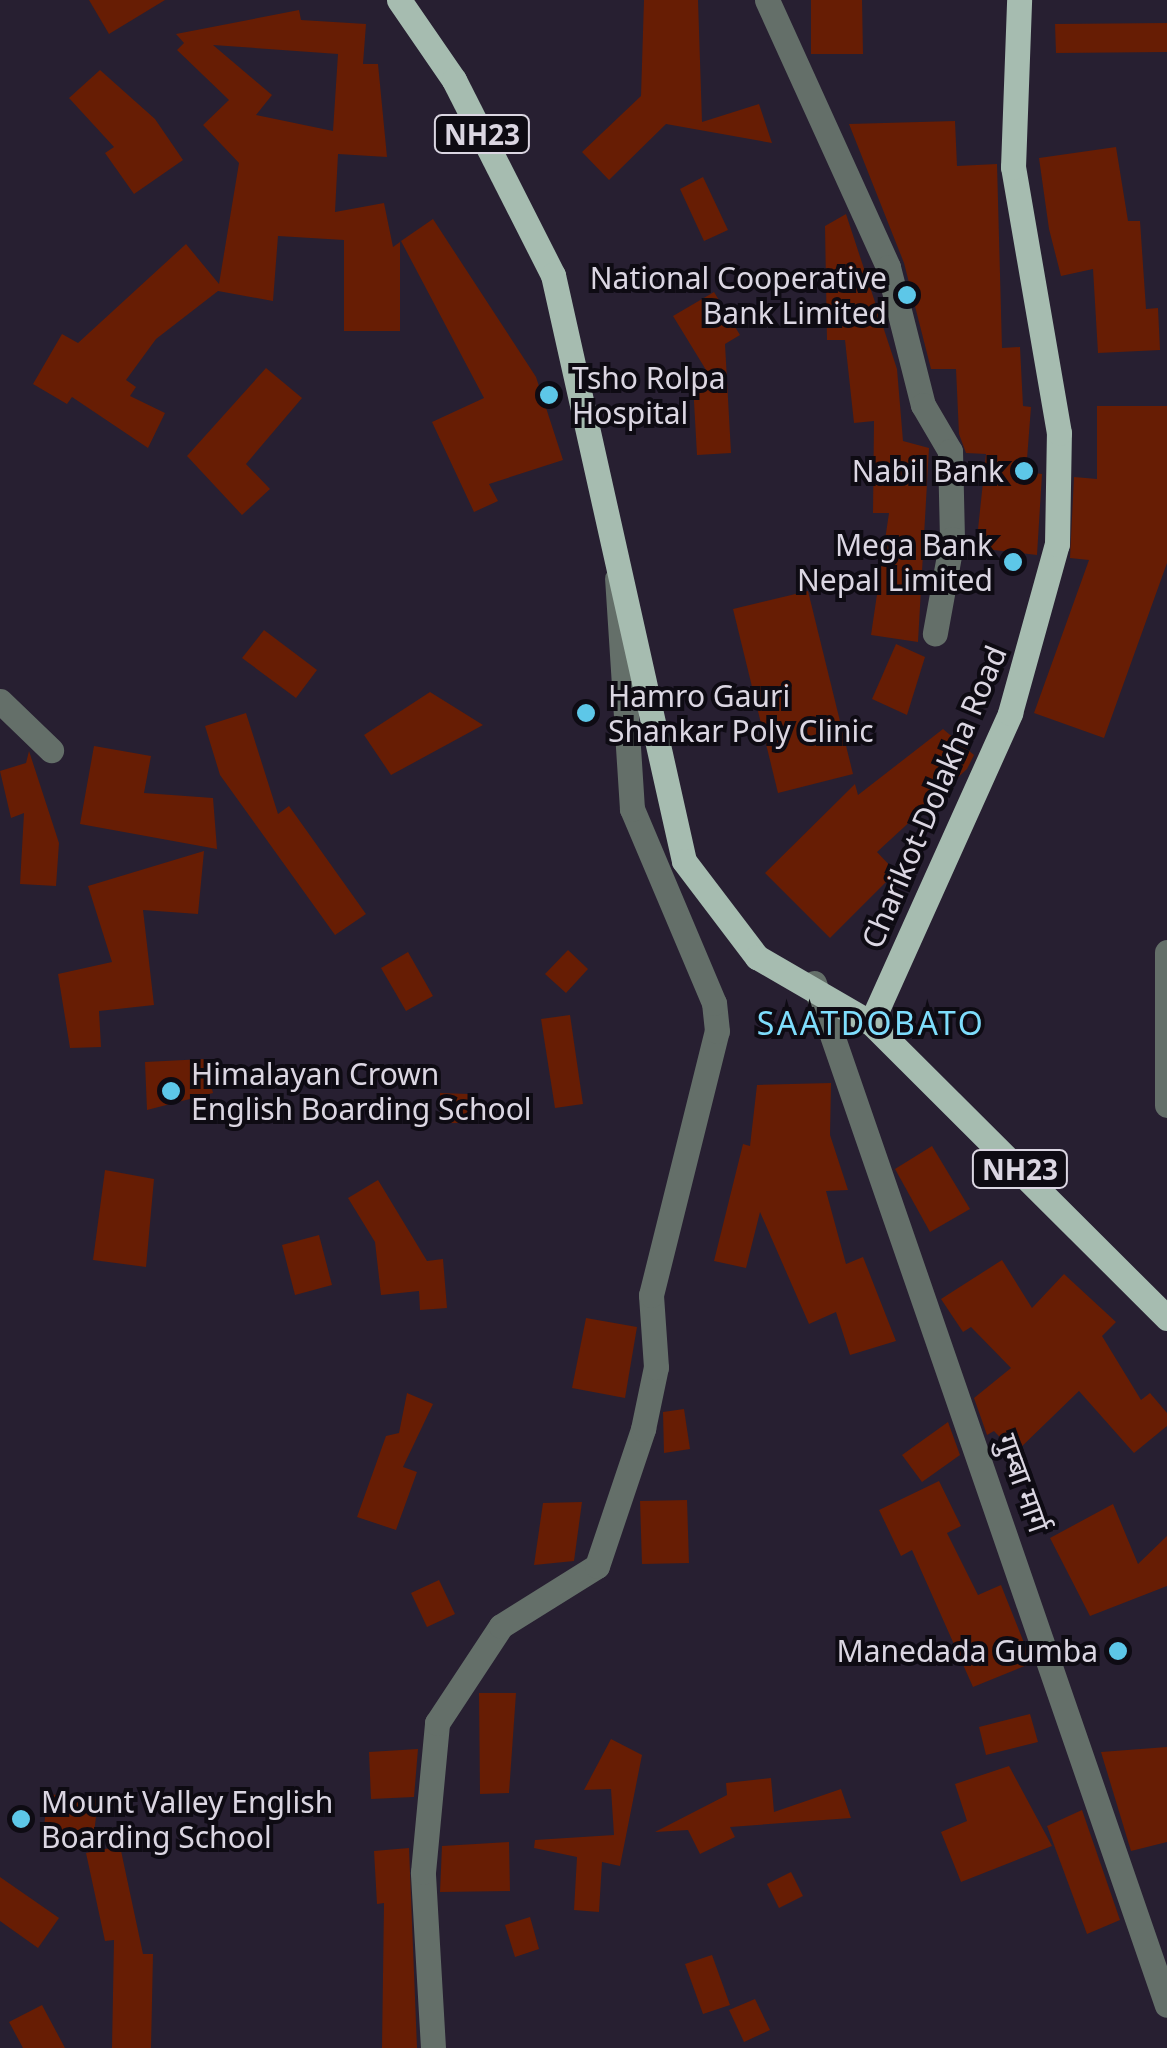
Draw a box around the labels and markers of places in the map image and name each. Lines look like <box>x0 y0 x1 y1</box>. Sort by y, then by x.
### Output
place label: National Cooperative Bank Limited <box>590 260 887 330</box>
marker: National Cooperative Bank Limited <box>896 284 918 306</box>
place label: Tsho Rolpa Hospital <box>572 360 726 430</box>
marker: Tsho Rolpa Hospital <box>536 382 562 408</box>
place label: Nabil Bank <box>852 453 1004 489</box>
marker: Nabil Bank <box>1013 460 1035 482</box>
place label: Mega Bank Nepal Limited <box>797 527 993 598</box>
marker: Mega Bank Nepal Limited <box>1002 551 1024 573</box>
place label: Hamro Gauri Shankar Poly Clinic <box>608 678 874 748</box>
marker: Hamro Gauri Shankar Poly Clinic <box>573 700 599 726</box>
place label: Himalayan Crown English Boarding School <box>191 1056 532 1126</box>
marker: Himalayan Crown English Boarding School <box>160 1080 182 1102</box>
place label: Manedada Gumba <box>836 1633 1098 1669</box>
marker: Manedada Gumba <box>1107 1640 1129 1662</box>
place label: Mount Valley English Boarding School <box>41 1784 333 1854</box>
marker: Mount Valley English Boarding School <box>10 1808 32 1830</box>

